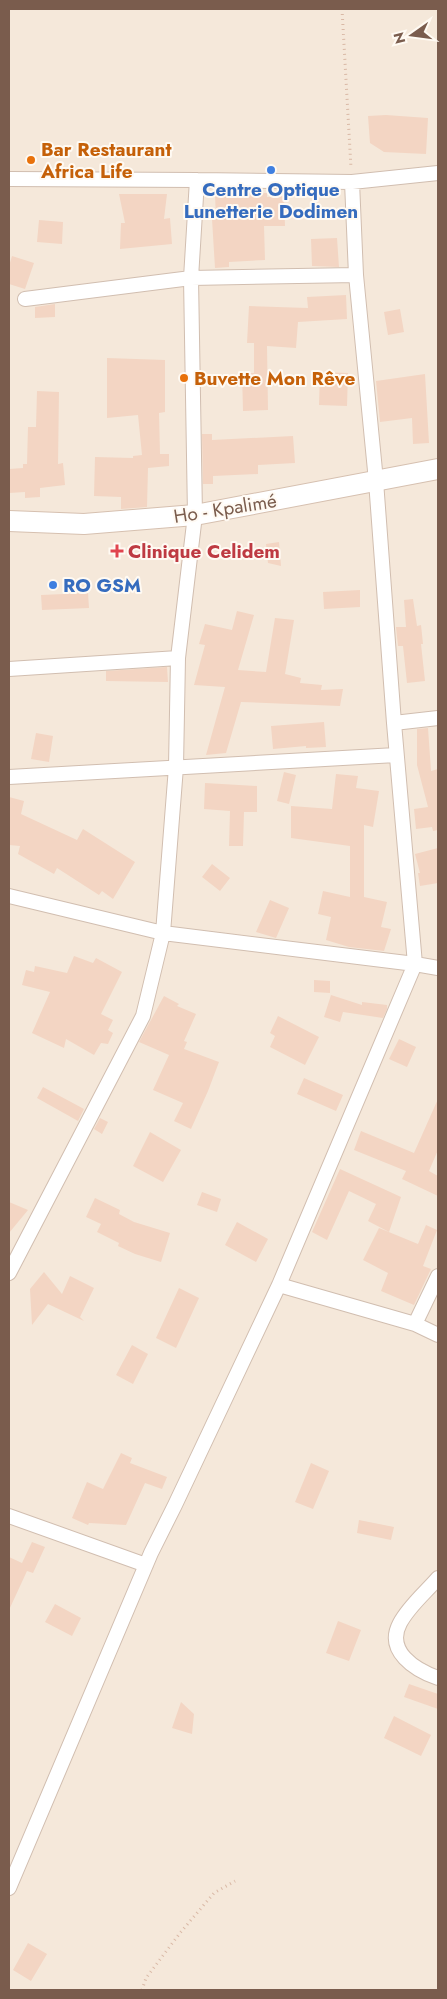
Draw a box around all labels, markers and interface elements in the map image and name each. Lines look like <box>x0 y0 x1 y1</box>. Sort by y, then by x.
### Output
north arrow <box>387 10 437 60</box>
text: N <box>388 30 410 46</box>
place label: Bar Restaurant Africa Life <box>40 136 171 185</box>
marker: Bar Restaurant Africa Life <box>25 154 37 166</box>
marker: Centre Optique Lunetterie Dodimen <box>265 164 277 176</box>
place label: Centre Optique Lunetterie Dodimen <box>184 176 358 225</box>
place label: Buvette Mon Rêve <box>194 365 355 392</box>
marker: Buvette Mon Rêve <box>178 372 190 384</box>
street label: Ho - Kpalimé <box>172 487 279 530</box>
place label: Clinique Celidem <box>128 538 280 565</box>
marker: Clinique Celidem <box>110 544 124 558</box>
place label: RO GSM <box>63 572 141 599</box>
marker: RO GSM <box>47 579 59 591</box>

